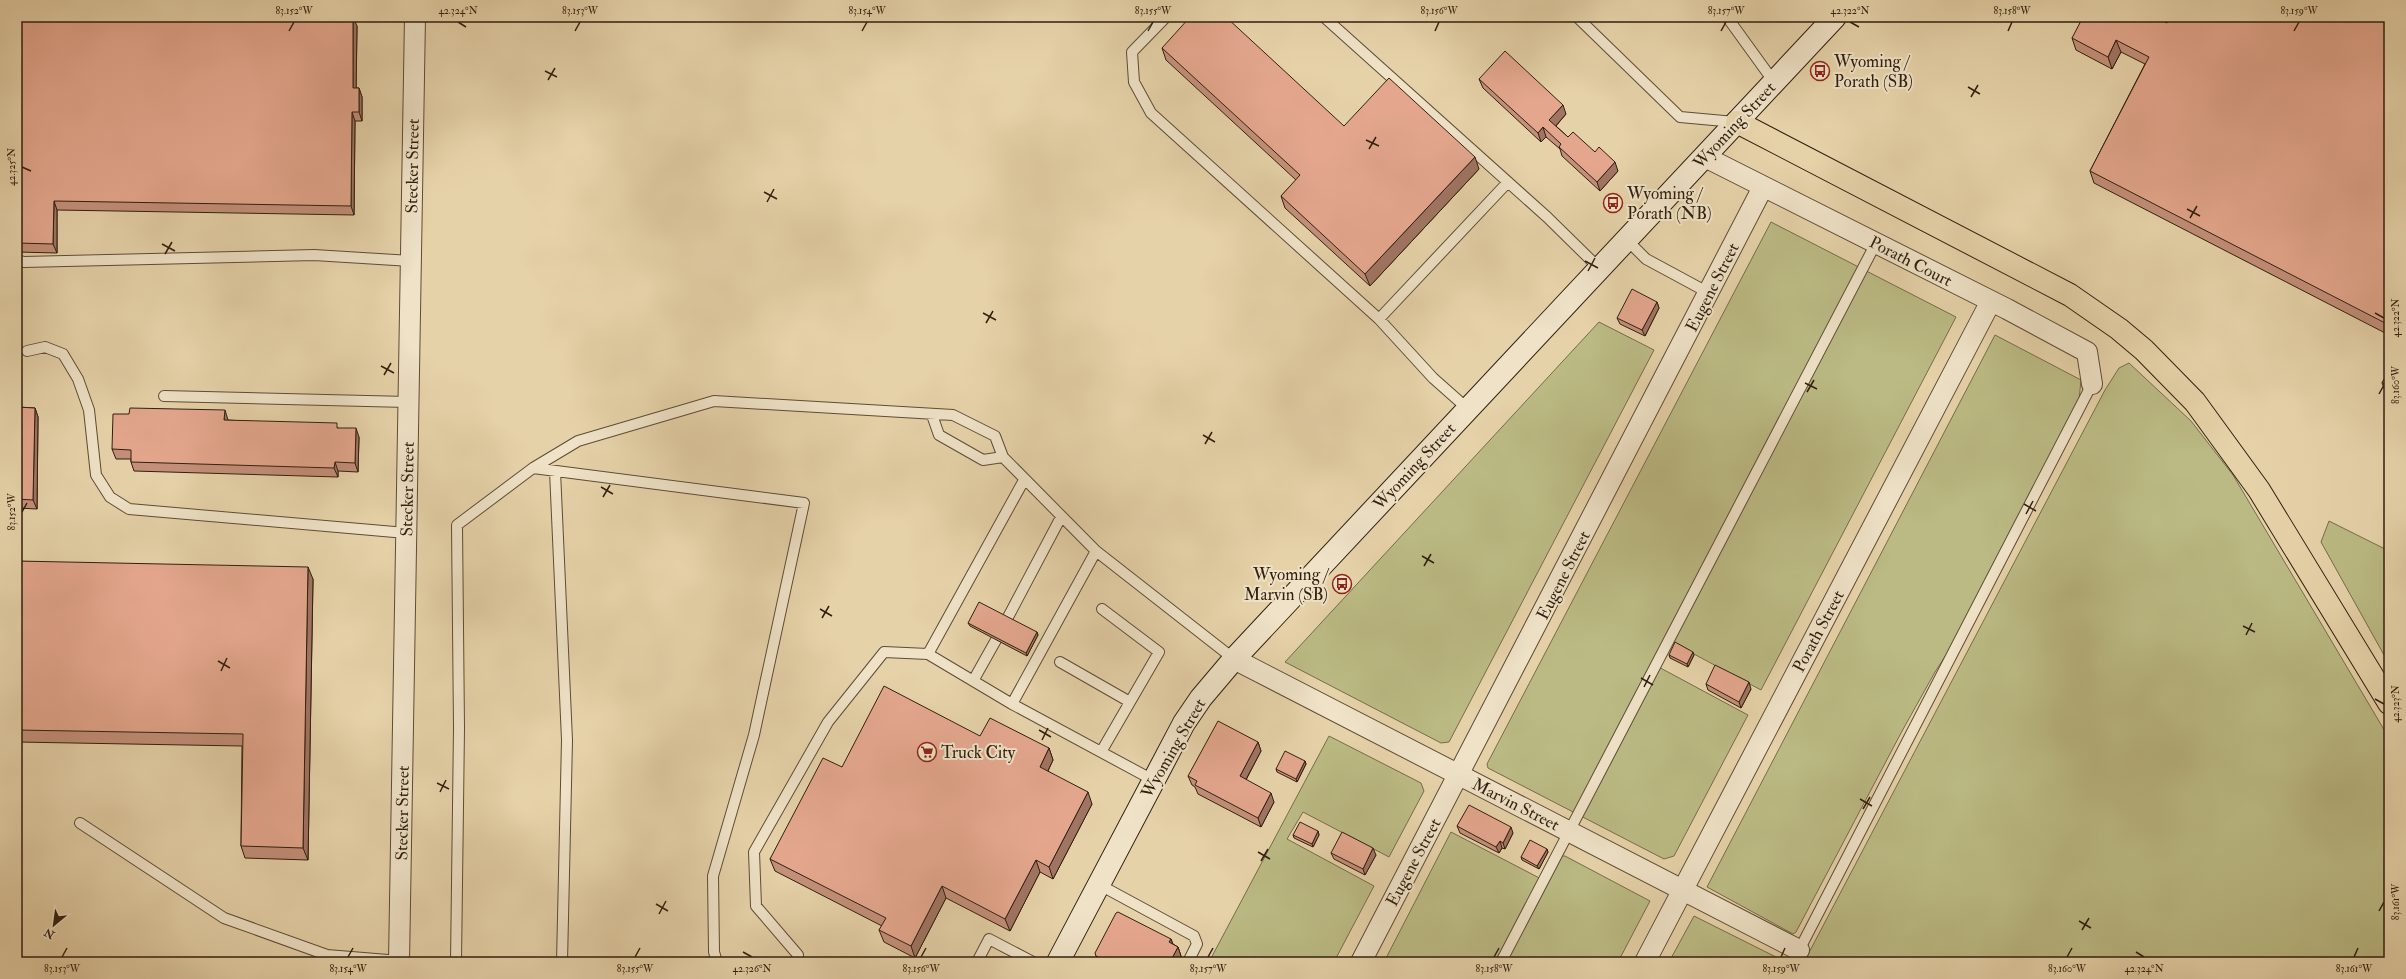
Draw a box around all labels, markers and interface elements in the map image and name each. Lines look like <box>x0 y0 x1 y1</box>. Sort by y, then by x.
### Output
text: 83.152°W <box>275 5 313 17</box>
text: 42.324°N <box>438 5 478 17</box>
text: 83.153°W <box>562 5 599 17</box>
text: 83.154°W <box>848 5 886 17</box>
text: 83.155°W <box>1135 5 1172 17</box>
text: 83.156°W <box>1420 5 1458 17</box>
text: 83.157°W <box>1708 5 1745 17</box>
text: 42.322°N <box>1831 5 1869 17</box>
text: 83.158°W <box>1994 5 2031 17</box>
text: 83.159°W <box>2280 5 2318 17</box>
place label: Wyoming / Porath (SB) <box>1833 51 1913 92</box>
bus stop icon: Wyoming / Porath (SB) <box>1809 60 1831 82</box>
street label: Wyoming Street <box>1688 77 1781 175</box>
street label: Stecker Street <box>401 118 424 214</box>
text: 42.325°N <box>6 148 18 186</box>
place label: Wyoming / Porath (NB) <box>1626 183 1712 224</box>
bus stop icon: Wyoming / Porath (NB) <box>1602 192 1624 214</box>
street label: Porath Court <box>1866 232 1956 292</box>
street label: Eugene Street <box>1681 239 1744 335</box>
text: 42.322°N <box>2390 299 2402 337</box>
text: 83.160°W <box>2390 365 2402 404</box>
street label: Wyoming Street <box>1368 418 1461 516</box>
street label: Stecker Street <box>396 441 419 537</box>
text: 83.152°W <box>6 493 18 531</box>
street label: Eugene Street <box>1532 527 1595 623</box>
place label: Wyoming / Marvin (SB) <box>1244 564 1330 605</box>
bus stop icon: Wyoming / Marvin (SB) <box>1331 573 1353 595</box>
street label: Porath Street <box>1788 586 1849 676</box>
text: 42.323°N <box>2390 685 2402 723</box>
street label: Wyoming Street <box>1136 694 1212 803</box>
supermarket icon: Truck City <box>916 741 938 763</box>
place label: Truck City <box>941 742 1016 764</box>
street label: Stecker Street <box>391 765 414 861</box>
street label: Marvin Street <box>1469 774 1563 836</box>
street label: Eugene Street <box>1381 814 1446 910</box>
text: 83.161°W <box>2390 883 2402 920</box>
north arrow <box>34 905 74 945</box>
text: N <box>41 925 58 942</box>
text: 83.153°W <box>44 963 81 975</box>
text: 83.154°W <box>329 963 367 975</box>
text: 83.155°W <box>617 963 654 975</box>
text: 42.326°N <box>733 963 771 975</box>
text: 83.156°W <box>902 963 940 975</box>
text: 83.157°W <box>1190 963 1227 975</box>
text: 83.158°W <box>1476 963 1513 975</box>
text: 83.159°W <box>1762 963 1800 975</box>
text: 83.160°W <box>2048 963 2087 975</box>
text: 42.324°N <box>2124 963 2164 975</box>
text: 83.161°W <box>2336 963 2373 975</box>

